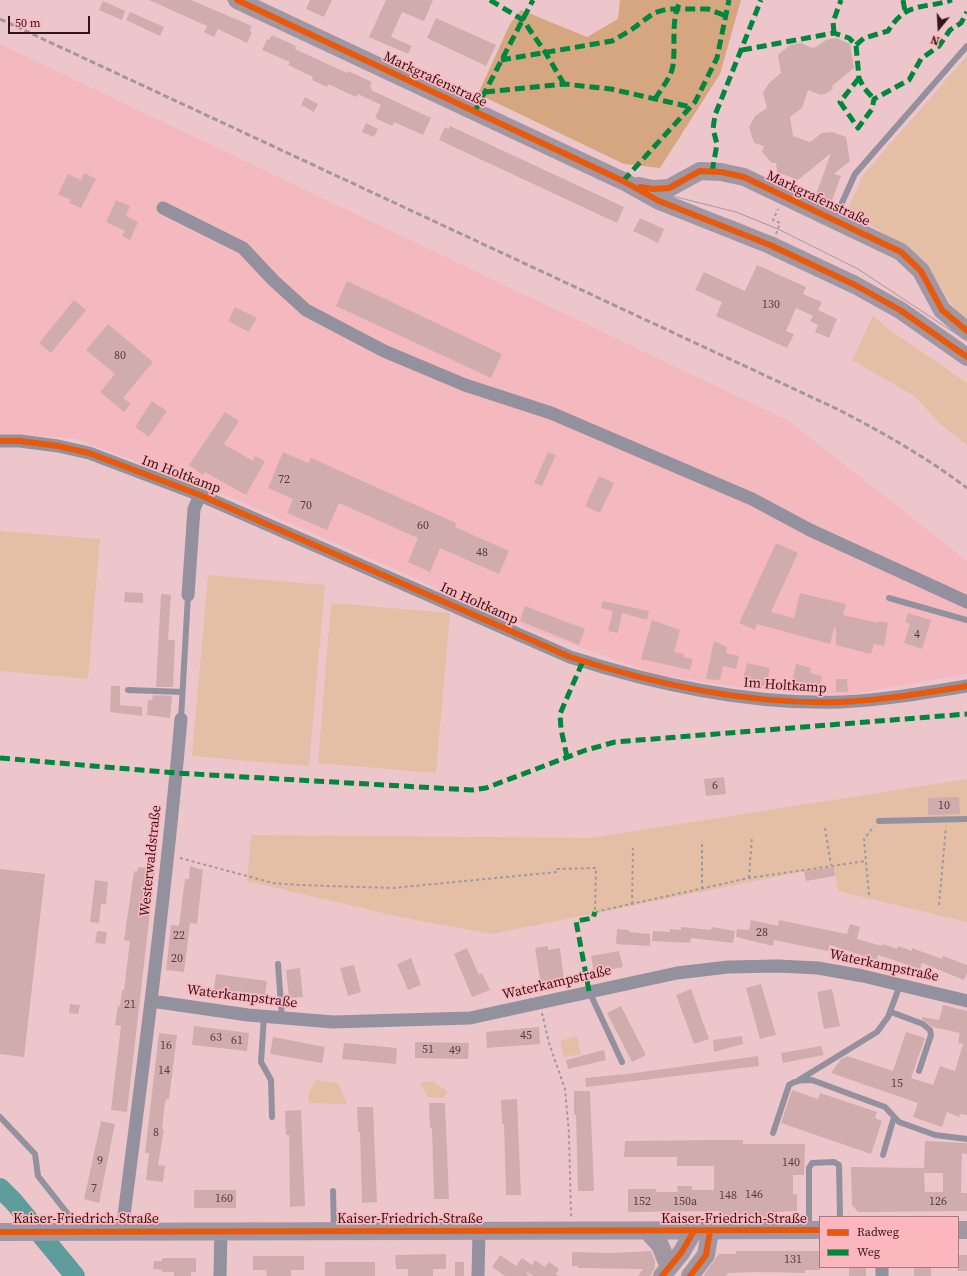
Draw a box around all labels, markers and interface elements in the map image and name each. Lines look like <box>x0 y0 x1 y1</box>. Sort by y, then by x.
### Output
scale bar <box>10 8 92 34</box>
north arrow <box>919 8 959 48</box>
text: 50 m <box>15 15 41 31</box>
text: N <box>929 32 941 48</box>
street label: Markgrafenstraße <box>381 49 489 111</box>
street label: Markgrafenstraße <box>764 168 872 230</box>
house number: 130 <box>762 298 780 312</box>
house number: 80 <box>114 349 126 363</box>
street label: Im Holtkamp <box>139 452 223 498</box>
house number: 72 <box>278 473 290 487</box>
house number: 70 <box>300 499 312 513</box>
house number: 60 <box>417 519 429 533</box>
house number: 48 <box>476 546 488 560</box>
street label: Im Holtkamp <box>438 579 520 629</box>
house number: 4 <box>914 628 920 642</box>
street label: Im Holtkamp <box>743 675 827 697</box>
house number: 6 <box>712 779 718 793</box>
house number: 10 <box>938 799 950 813</box>
street label: Westerwaldstraße <box>137 804 165 918</box>
house number: 28 <box>756 926 768 940</box>
house number: 22 <box>173 929 185 943</box>
street label: Waterkampstraße <box>828 946 940 986</box>
house number: 20 <box>171 952 183 966</box>
street label: Waterkampstraße <box>501 962 613 1004</box>
street label: Waterkampstraße <box>186 982 298 1012</box>
house number: 21 <box>124 998 136 1012</box>
house number: 45 <box>520 1029 532 1043</box>
house number: 63 <box>210 1031 222 1045</box>
house number: 61 <box>231 1034 243 1048</box>
house number: 16 <box>160 1039 172 1053</box>
house number: 51 <box>422 1043 434 1057</box>
house number: 49 <box>449 1044 461 1058</box>
house number: 14 <box>158 1064 170 1078</box>
house number: 15 <box>891 1077 903 1091</box>
house number: 8 <box>153 1126 159 1140</box>
house number: 9 <box>97 1154 103 1168</box>
house number: 140 <box>782 1156 800 1170</box>
house number: 7 <box>91 1182 97 1196</box>
house number: 146 <box>745 1188 763 1202</box>
house number: 148 <box>719 1189 737 1203</box>
house number: 160 <box>215 1192 233 1206</box>
house number: 152 <box>633 1195 651 1209</box>
house number: 150a <box>673 1195 697 1209</box>
house number: 126 <box>929 1195 947 1209</box>
street label: Kaiser-Friedrich-Straße <box>13 1211 159 1227</box>
street label: Kaiser-Friedrich-Straße <box>337 1211 483 1227</box>
street label: Kaiser-Friedrich-Straße <box>661 1211 807 1227</box>
legend <box>819 1216 959 1268</box>
text: Radweg <box>857 1224 899 1240</box>
text: Weg <box>857 1244 880 1260</box>
house number: 131 <box>784 1253 802 1267</box>

